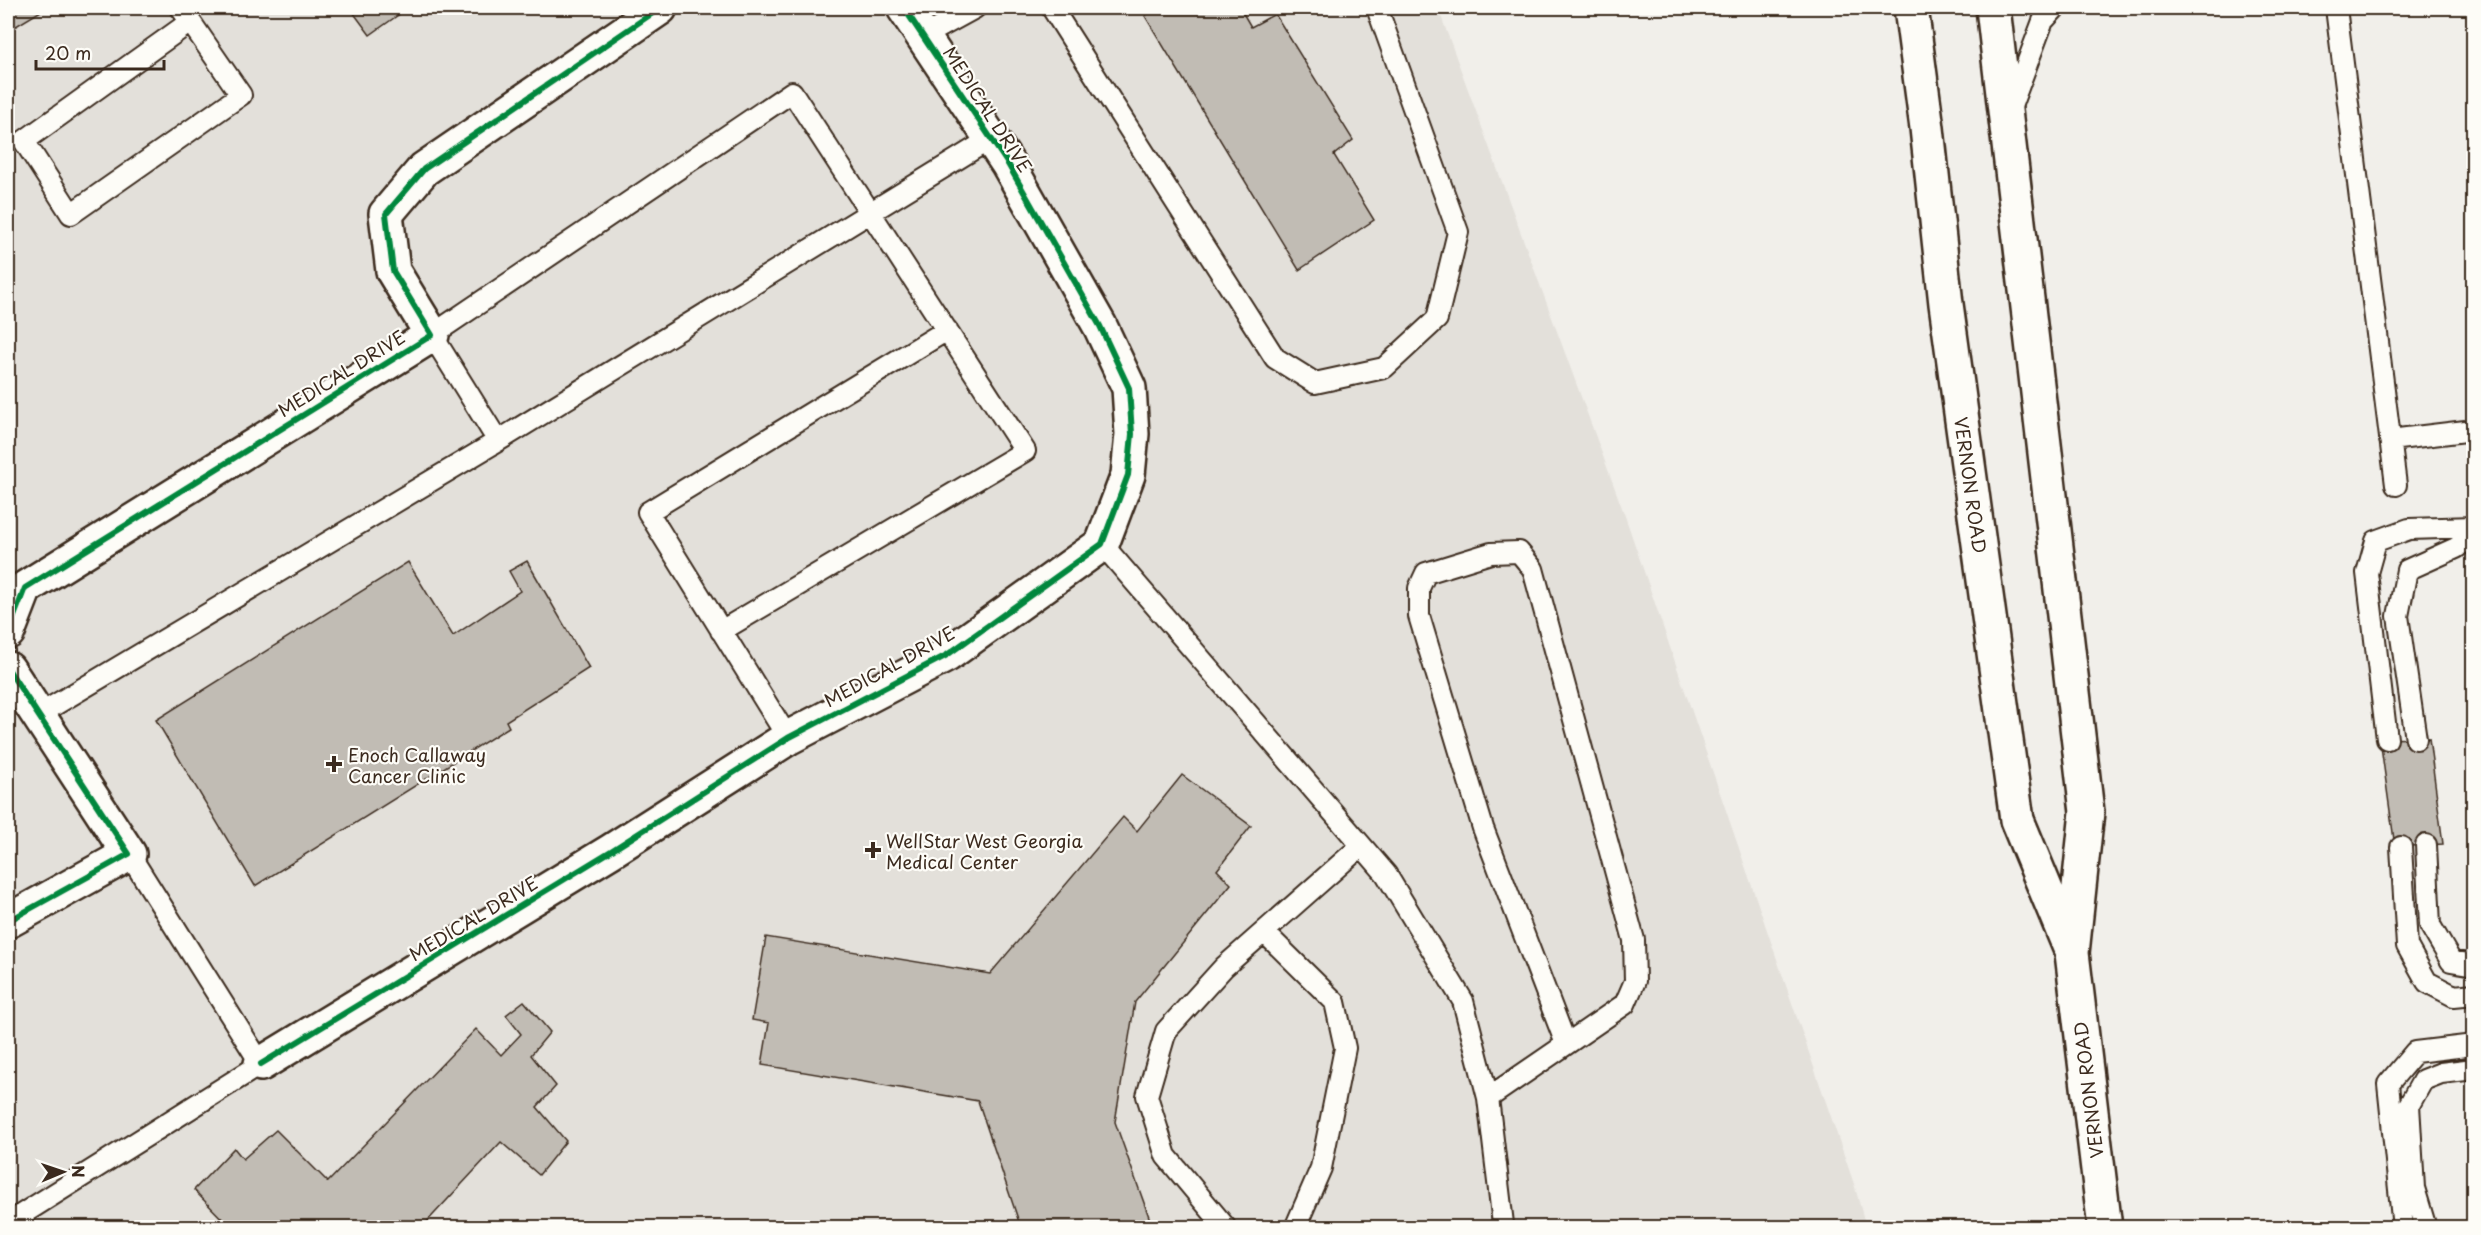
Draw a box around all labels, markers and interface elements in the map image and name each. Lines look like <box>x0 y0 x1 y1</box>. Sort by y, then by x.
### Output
scale bar <box>36 33 164 71</box>
text: 20 m <box>45 39 91 66</box>
street label: MEDICAL DRIVE <box>937 40 1039 178</box>
street label: MEDICAL DRIVE <box>272 323 410 423</box>
street label: VERNON ROAD <box>1948 415 1994 555</box>
street label: MEDICAL DRIVE <box>819 619 959 713</box>
place label: Enoch Callaway Cancer Clinic <box>348 741 486 789</box>
marker: Enoch Callaway Cancer Clinic <box>325 755 343 773</box>
place label: WellStar West Georgia Medical Center <box>886 827 1083 875</box>
marker: WellStar West Georgia Medical Center <box>864 841 882 859</box>
street label: MEDICAL DRIVE <box>404 869 542 967</box>
street label: VERNON ROAD <box>2066 1020 2110 1160</box>
north arrow <box>33 1142 93 1202</box>
text: N <box>67 1165 91 1178</box>

